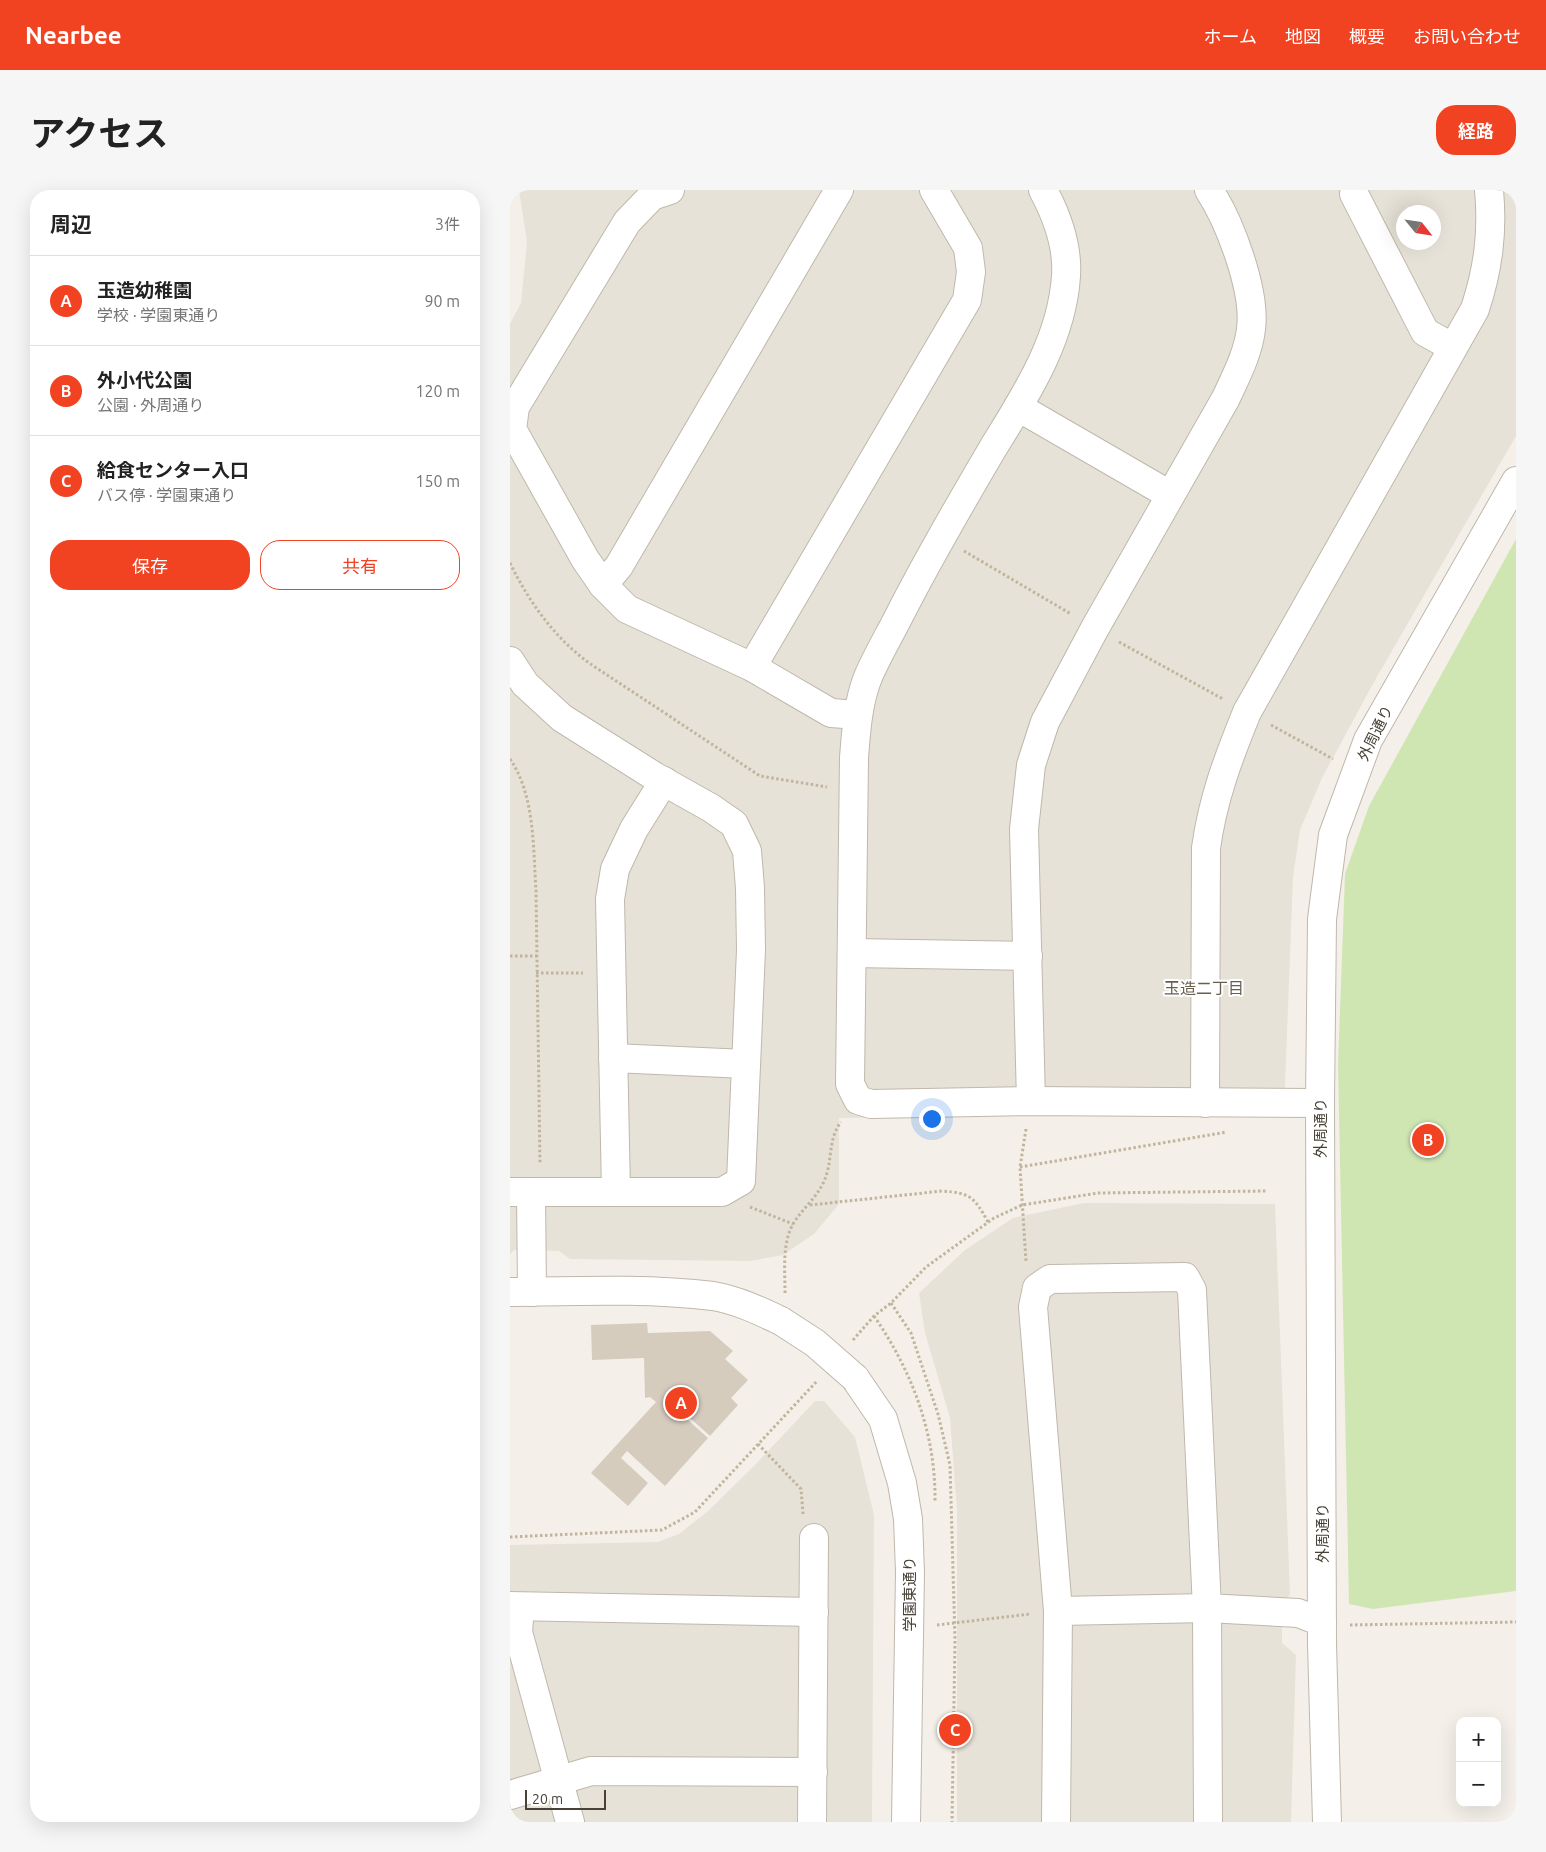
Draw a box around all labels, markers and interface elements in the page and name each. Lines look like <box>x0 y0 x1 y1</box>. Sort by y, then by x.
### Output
text: Nearbee <box>25 22 122 49</box>
text: ホーム <box>1204 26 1257 46</box>
text: 地図 <box>1285 26 1321 46</box>
text: 概要 <box>1349 26 1385 46</box>
text: お問い合わせ <box>1413 26 1521 46</box>
button: 経路 <box>1436 105 1516 155</box>
text: アクセス <box>30 113 168 153</box>
north arrow <box>1396 205 1441 250</box>
text: 周辺 <box>50 212 92 236</box>
text: 3件 <box>435 215 460 233</box>
text: 玉造幼稚園 <box>97 279 192 301</box>
text: A <box>60 292 72 310</box>
text: 90 m <box>424 292 460 310</box>
text: 学校 · 学園東通り <box>97 306 220 324</box>
text: 外小代公園 <box>97 369 192 391</box>
text: B <box>61 382 71 400</box>
text: 120 m <box>415 382 460 400</box>
text: 公園 · 外周通り <box>97 396 204 414</box>
text: 給食センター入口 <box>97 459 249 481</box>
text: C <box>61 472 71 490</box>
text: 150 m <box>415 472 460 490</box>
text: バス停 · 学園東通り <box>97 486 236 504</box>
button: 保存 <box>50 540 250 590</box>
button: 共有 <box>260 540 460 590</box>
street label: 外周通り <box>1354 702 1396 764</box>
district label: 玉造二丁目 <box>1164 979 1244 997</box>
street label: 外周通り <box>1312 1098 1329 1158</box>
your location <box>919 1106 945 1132</box>
pin: B <box>1412 1121 1444 1159</box>
pin: A <box>665 1384 697 1422</box>
street label: 外周通り <box>1314 1503 1331 1563</box>
street label: 学園東通り <box>901 1556 918 1632</box>
pin: C <box>939 1711 971 1749</box>
map controls <box>1456 1717 1501 1807</box>
button: + <box>1456 1717 1501 1762</box>
button: − <box>1456 1762 1501 1807</box>
scale bar <box>525 1787 606 1810</box>
text: 20 m <box>532 1791 563 1807</box>

